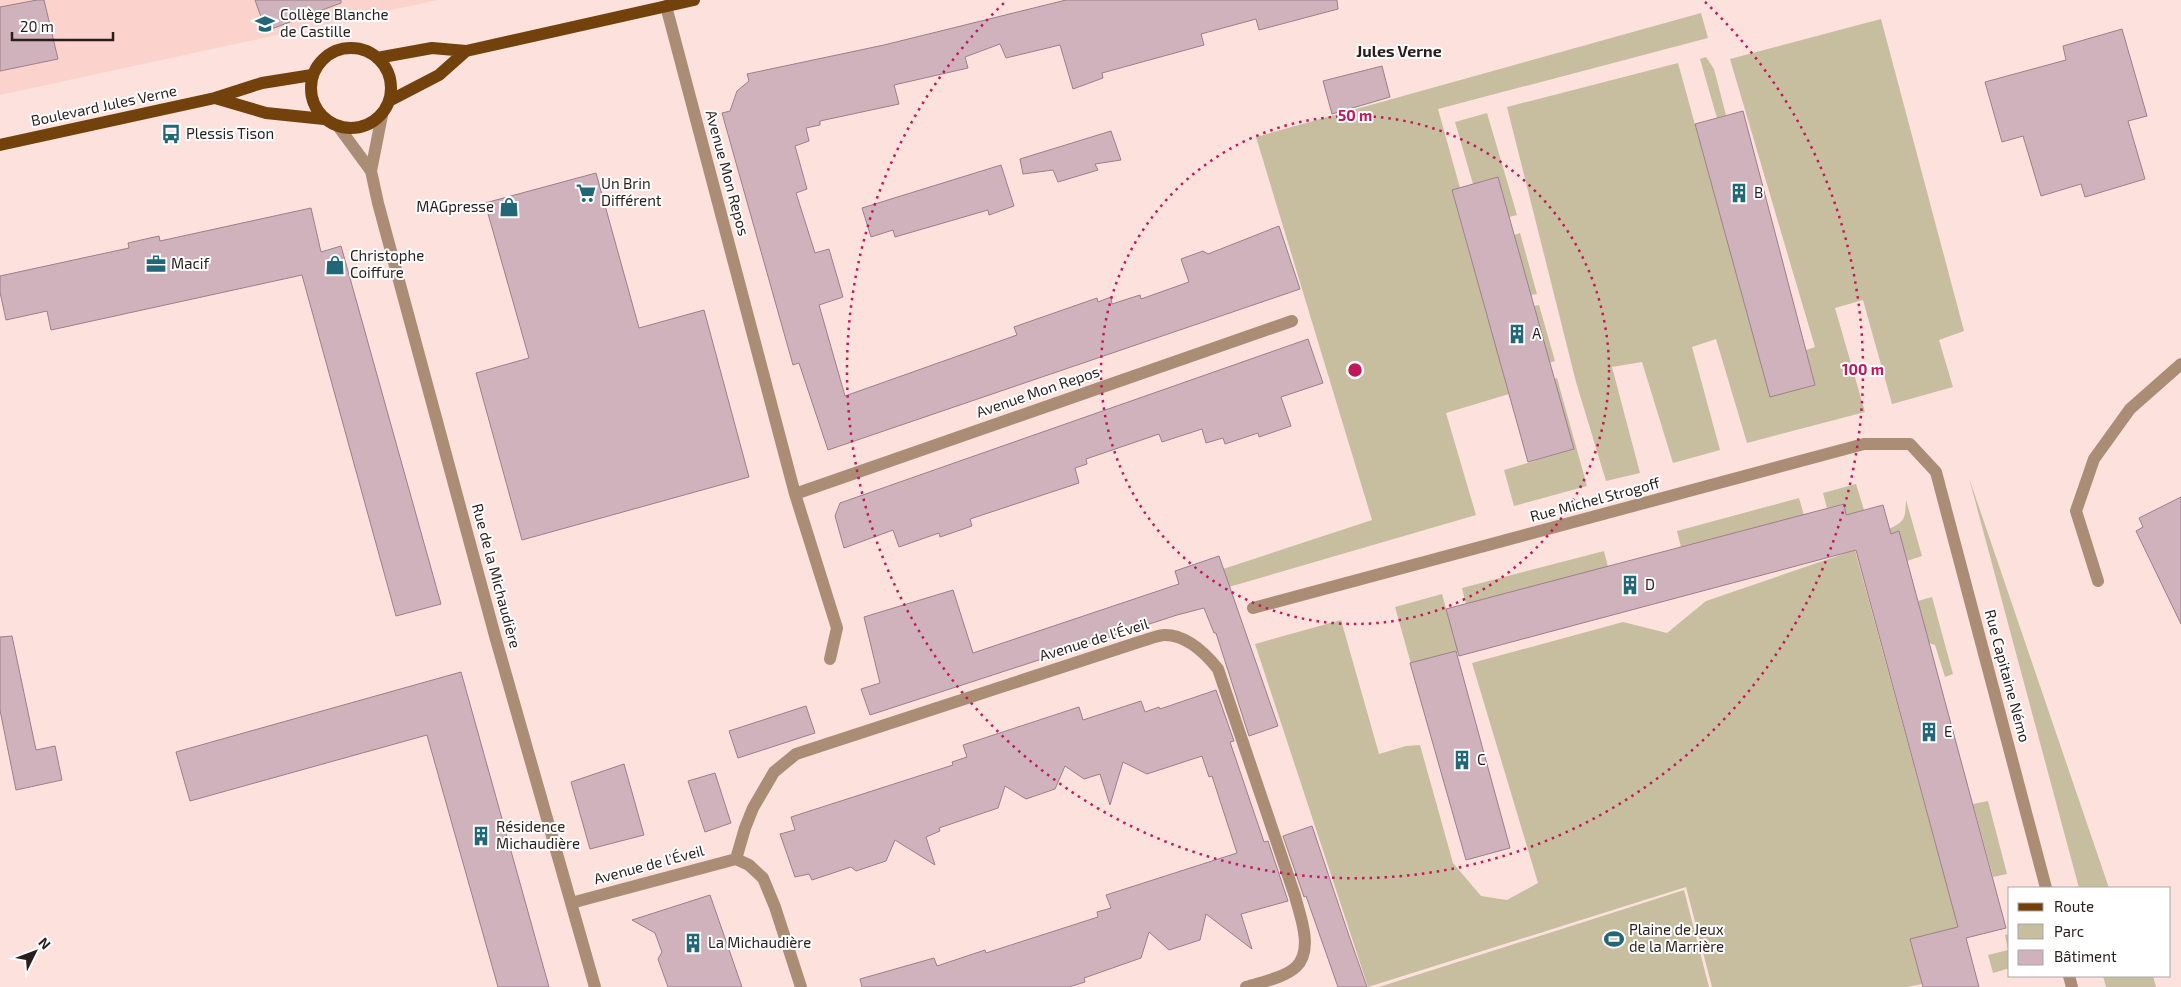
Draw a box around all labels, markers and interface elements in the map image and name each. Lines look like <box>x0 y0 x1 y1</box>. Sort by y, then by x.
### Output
place label: Collège Blanche de Castille <box>280 5 389 40</box>
scale bar <box>12 10 114 42</box>
school or university icon: Collège Blanche de Castille <box>254 13 276 35</box>
text: 20 m <box>20 17 54 35</box>
district label: Jules Verne <box>1356 41 1442 60</box>
street label: Boulevard Jules Verne <box>29 81 178 129</box>
text: 50 m <box>1338 106 1372 124</box>
street label: Avenue Mon Repos <box>703 108 753 238</box>
bus stop icon: Plessis Tison <box>160 123 182 145</box>
place label: Plessis Tison <box>186 124 274 142</box>
place label: Un Brin Différent <box>601 174 662 209</box>
supermarket icon: Un Brin Différent <box>575 182 597 204</box>
building icon: B <box>1728 182 1750 204</box>
place label: B <box>1754 183 1763 201</box>
shop icon: MAGpresse <box>498 196 520 218</box>
place label: MAGpresse <box>416 197 494 215</box>
place label: Christophe Coiffure <box>350 246 424 281</box>
office icon: Macif <box>145 253 167 275</box>
place label: Macif <box>171 254 209 272</box>
shop icon: Christophe Coiffure <box>324 254 346 276</box>
building icon: A <box>1506 323 1528 345</box>
place label: A <box>1532 324 1542 342</box>
text: 100 m <box>1842 360 1884 378</box>
street label: Avenue Mon Repos <box>974 361 1102 421</box>
centre of rings <box>1346 361 1364 379</box>
street label: Rue Michel Strogoff <box>1528 473 1662 525</box>
street label: Rue de la Michaudière <box>469 501 525 650</box>
building icon: D <box>1619 574 1641 596</box>
place label: D <box>1645 575 1655 593</box>
street label: Rue Capitaine Némo <box>1982 607 2034 744</box>
street label: Avenue de l'Éveil <box>1037 614 1151 664</box>
building icon: E <box>1918 721 1940 743</box>
place label: E <box>1944 722 1952 740</box>
building icon: C <box>1451 749 1473 771</box>
place label: C <box>1477 750 1486 768</box>
place label: Résidence Michaudière <box>496 817 580 852</box>
building icon: Résidence Michaudière <box>470 825 492 847</box>
street label: Avenue de l'Éveil <box>592 841 706 887</box>
legend <box>2008 887 2171 977</box>
text: Route <box>2054 897 2094 915</box>
place label: Plaine de Jeux de la Marrière <box>1629 920 1724 955</box>
text: Parc <box>2054 922 2084 940</box>
north arrow <box>10 927 60 977</box>
sports icon: Plaine de Jeux de la Marrière <box>1603 928 1625 950</box>
building icon: La Michaudière <box>682 932 704 954</box>
place label: La Michaudière <box>708 933 811 951</box>
text: N <box>35 934 55 952</box>
text: Bâtiment <box>2054 947 2117 965</box>

